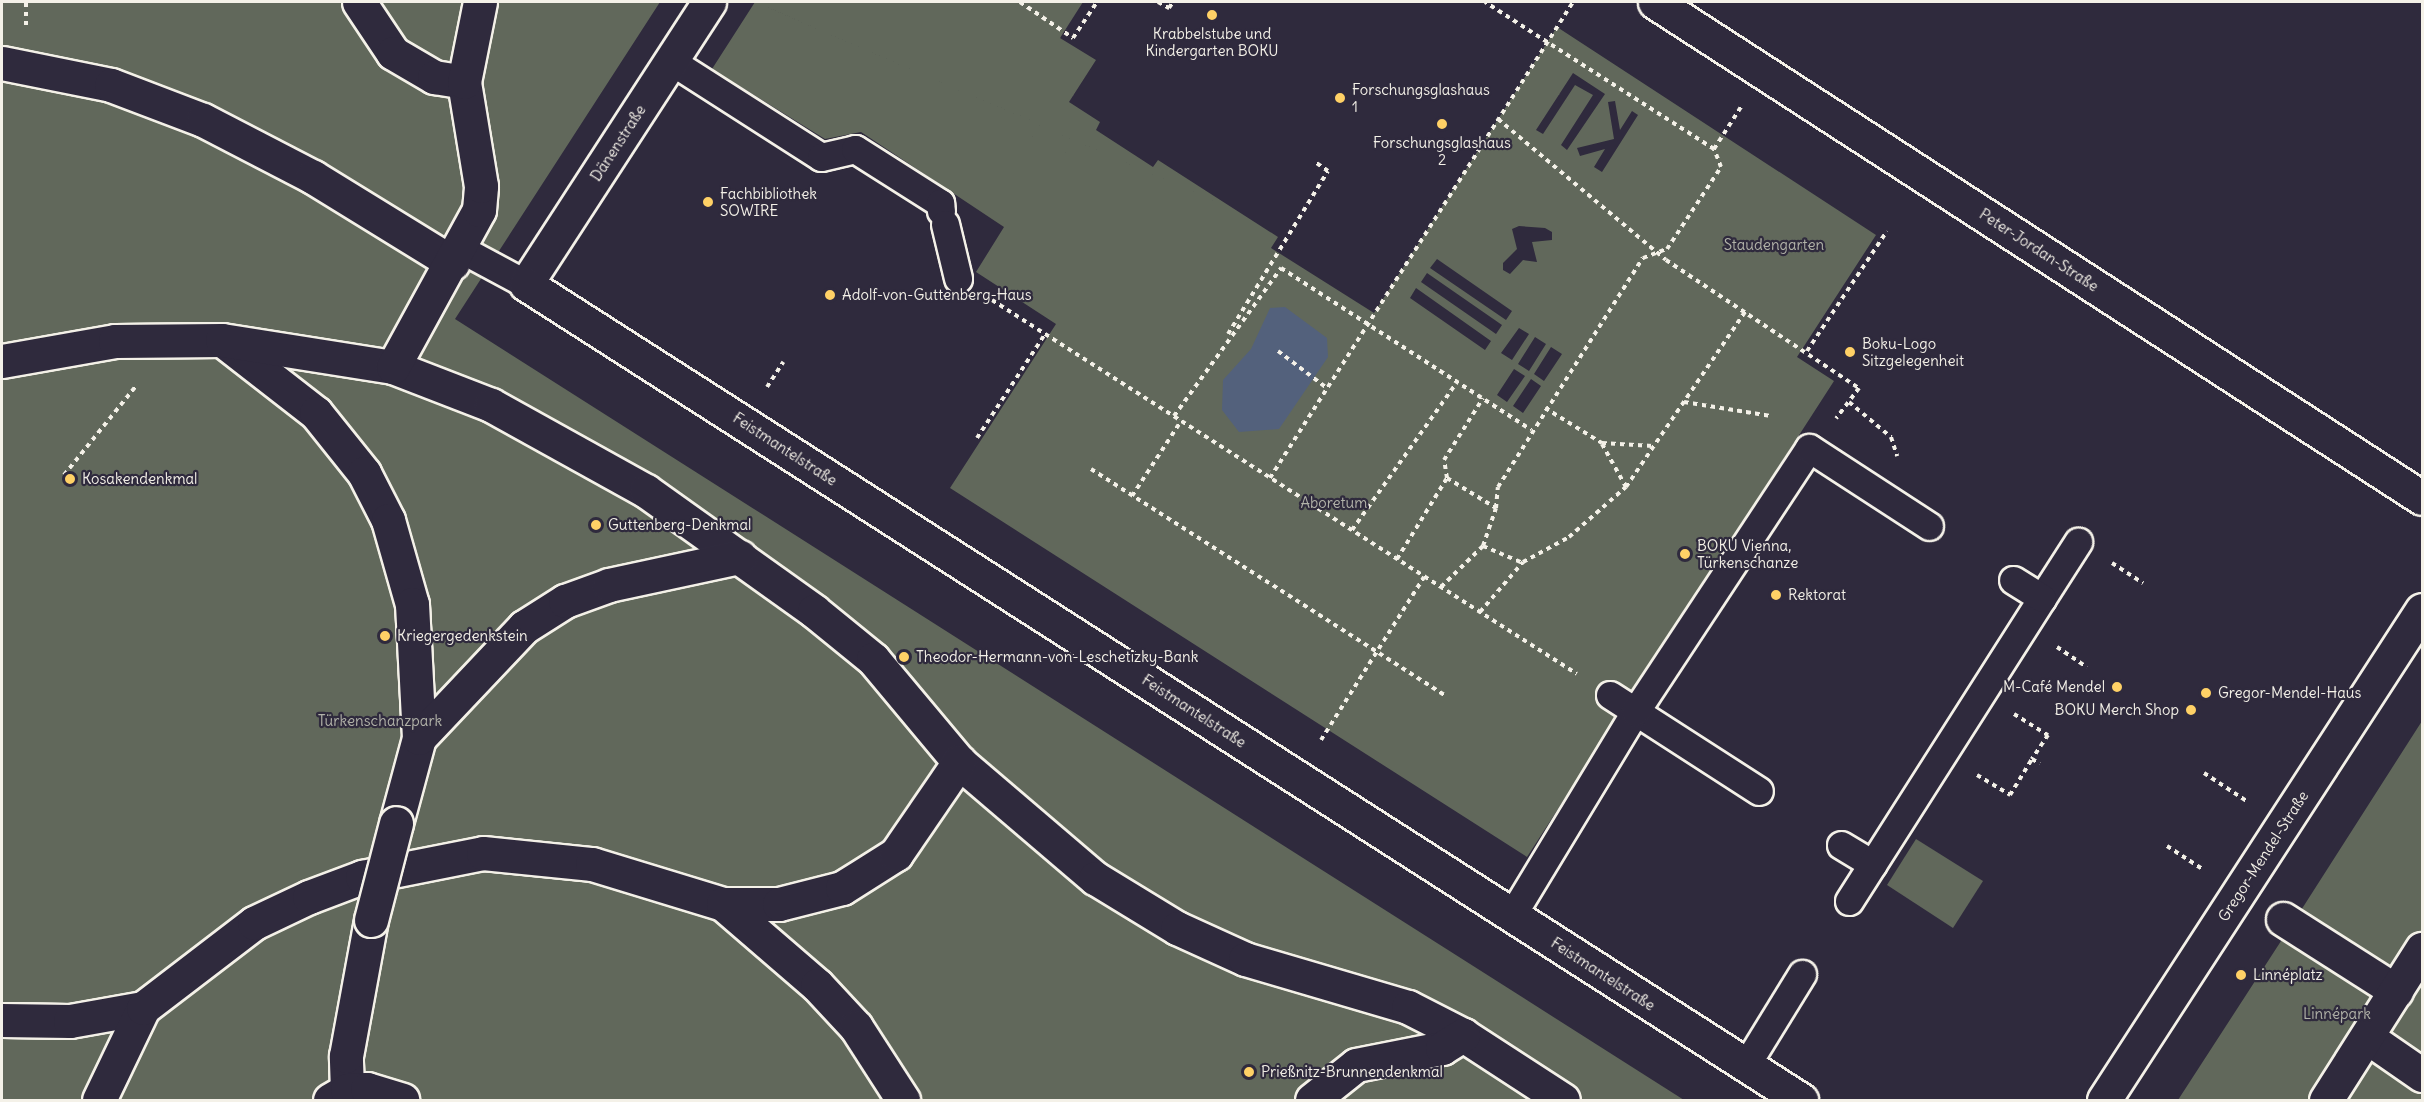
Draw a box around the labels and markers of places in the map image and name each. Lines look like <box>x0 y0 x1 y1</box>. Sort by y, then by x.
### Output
marker: Krabbelstube und Kindergarten BOKU <box>1205 8 1219 22</box>
place label: Krabbelstube und Kindergarten BOKU <box>1145 24 1279 59</box>
place label: Forschungsglashaus 1 <box>1352 80 1490 115</box>
marker: Forschungsglashaus 1 <box>1333 91 1347 105</box>
marker: Forschungsglashaus 2 <box>1435 117 1449 131</box>
place label: Forschungsglashaus 2 <box>1373 133 1511 168</box>
place label: Fachbibliothek SOWIRE <box>720 184 817 219</box>
marker: Fachbibliothek SOWIRE <box>701 195 715 209</box>
place label: Adolf-von-Guttenberg-Haus <box>842 286 1032 304</box>
marker: Adolf-von-Guttenberg-Haus <box>823 288 837 302</box>
place label: Boku-Logo Sitzgelegenheit <box>1862 334 1964 369</box>
marker: Boku-Logo Sitzgelegenheit <box>1843 345 1857 359</box>
place label: Kosakendenkmal <box>82 470 197 488</box>
marker: Kosakendenkmal <box>63 472 77 486</box>
place label: Guttenberg-Denkmal <box>608 516 751 534</box>
marker: Guttenberg-Denkmal <box>589 518 603 532</box>
place label: BOKU Vienna, Türkenschanze <box>1697 536 1798 571</box>
marker: BOKU Vienna, Türkenschanze <box>1678 547 1692 561</box>
place label: Rektorat <box>1788 586 1846 604</box>
marker: Rektorat <box>1769 588 1783 602</box>
place label: Kriegergedenkstein <box>397 627 528 645</box>
marker: Kriegergedenkstein <box>378 629 392 643</box>
place label: Theodor-Hermann-von-Leschetizky-Bank <box>916 648 1198 666</box>
marker: Theodor-Hermann-von-Leschetizky-Bank <box>897 650 911 664</box>
place label: M-Café Mendel <box>2003 678 2105 696</box>
marker: M-Café Mendel <box>2110 680 2124 694</box>
place label: Gregor-Mendel-Haus <box>2218 684 2361 702</box>
marker: Gregor-Mendel-Haus <box>2199 686 2213 700</box>
place label: BOKU Merch Shop <box>2055 701 2179 719</box>
marker: BOKU Merch Shop <box>2184 703 2198 717</box>
place label: Linnéplatz <box>2253 966 2323 984</box>
marker: Linnéplatz <box>2234 968 2248 982</box>
place label: Prießnitz-Brunnendenkmal <box>1261 1063 1443 1081</box>
marker: Prießnitz-Brunnendenkmal <box>1242 1065 1256 1079</box>

